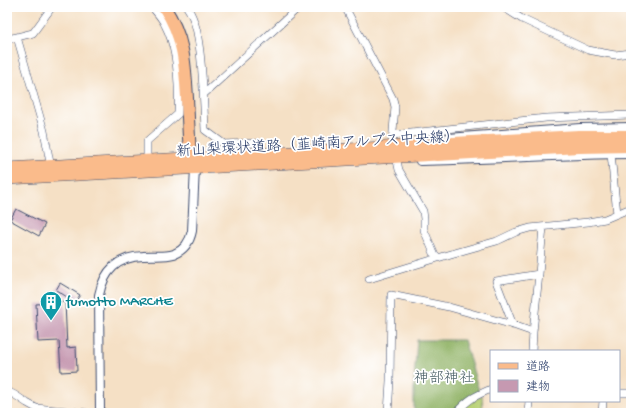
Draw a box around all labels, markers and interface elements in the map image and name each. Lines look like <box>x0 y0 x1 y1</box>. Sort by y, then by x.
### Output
street label: 新山梨環状道路（韮崎南アルプス中央線） <box>176 128 460 161</box>
building icon: fumotto MARCHE <box>38 289 64 322</box>
place label: fumotto MARCHE <box>65 293 173 311</box>
legend <box>490 350 620 402</box>
text: 道路 <box>526 360 550 375</box>
park label: 神部神社 <box>414 369 474 388</box>
text: 建物 <box>526 380 550 395</box>

